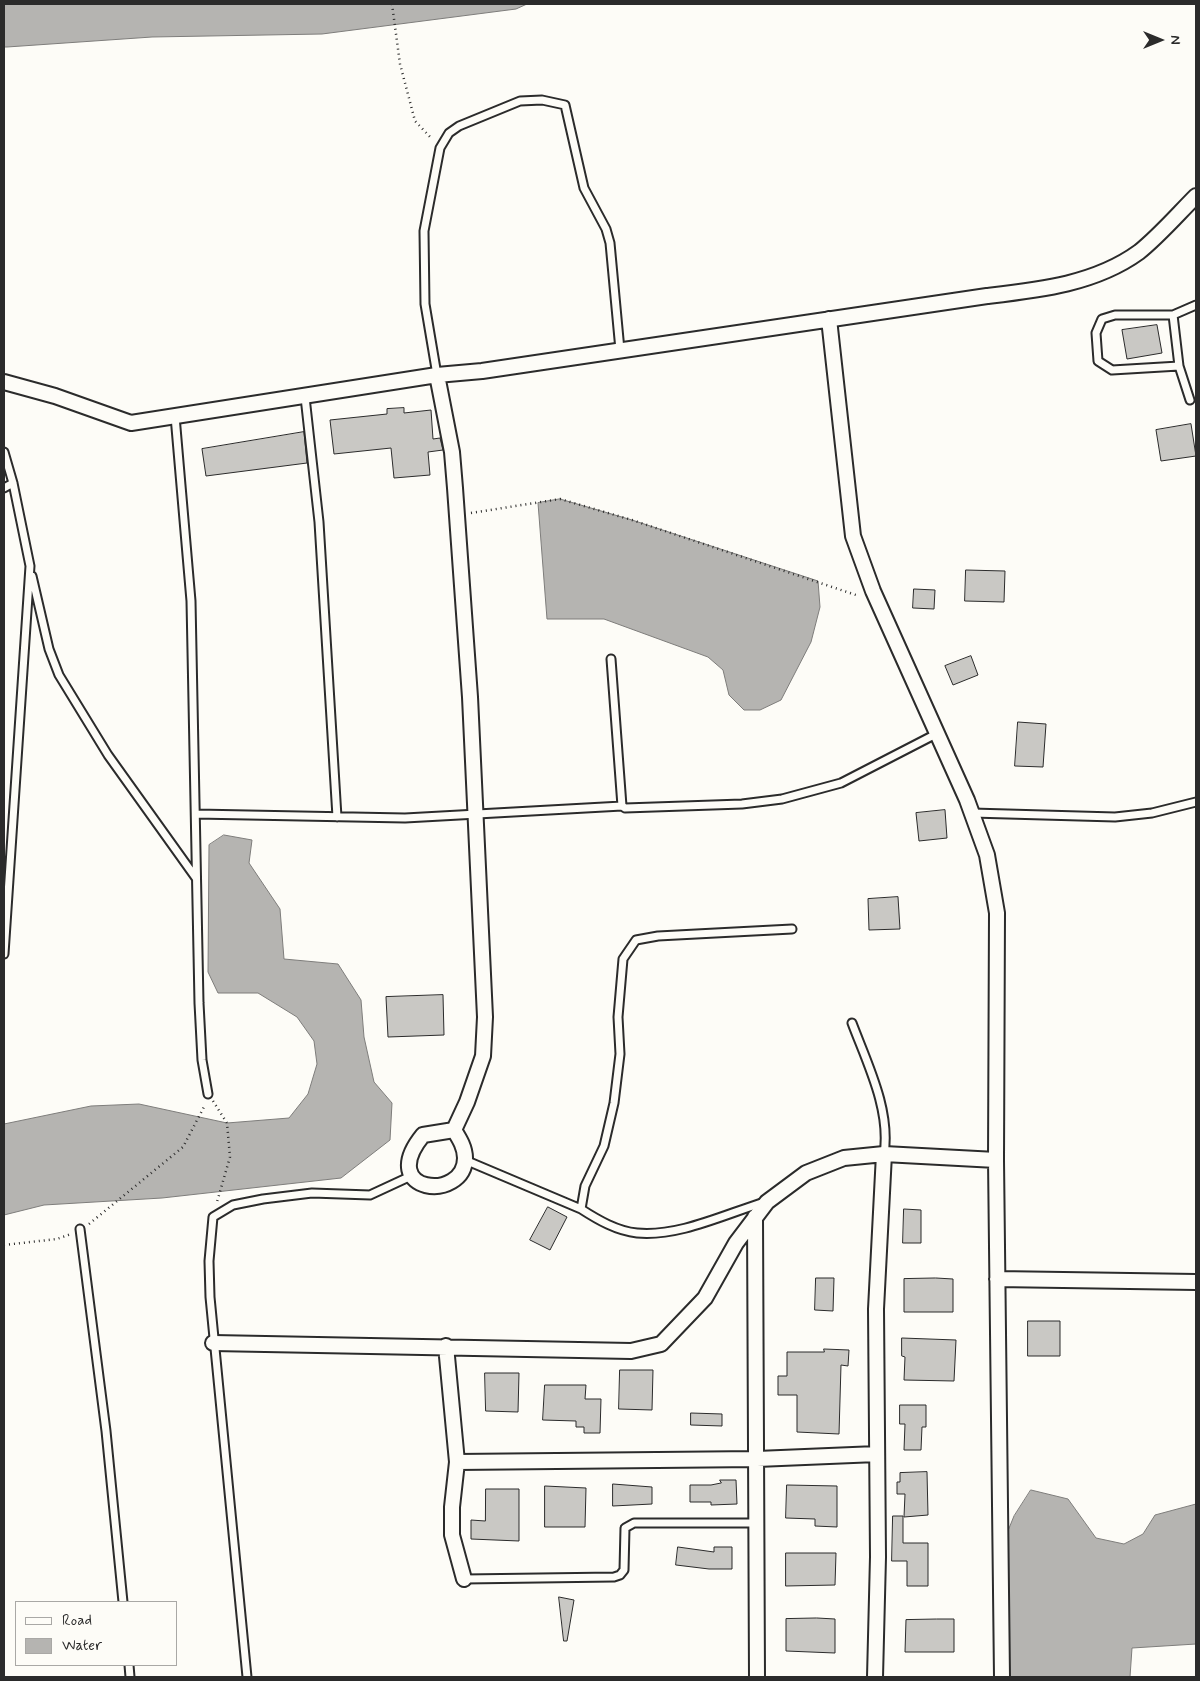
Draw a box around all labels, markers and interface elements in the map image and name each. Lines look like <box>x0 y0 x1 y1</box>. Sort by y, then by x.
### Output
north arrow <box>1135 15 1185 65</box>
text: N <box>1166 35 1184 45</box>
legend <box>15 1601 178 1666</box>
text: Road <box>62 1611 92 1631</box>
text: Water <box>62 1636 102 1656</box>

